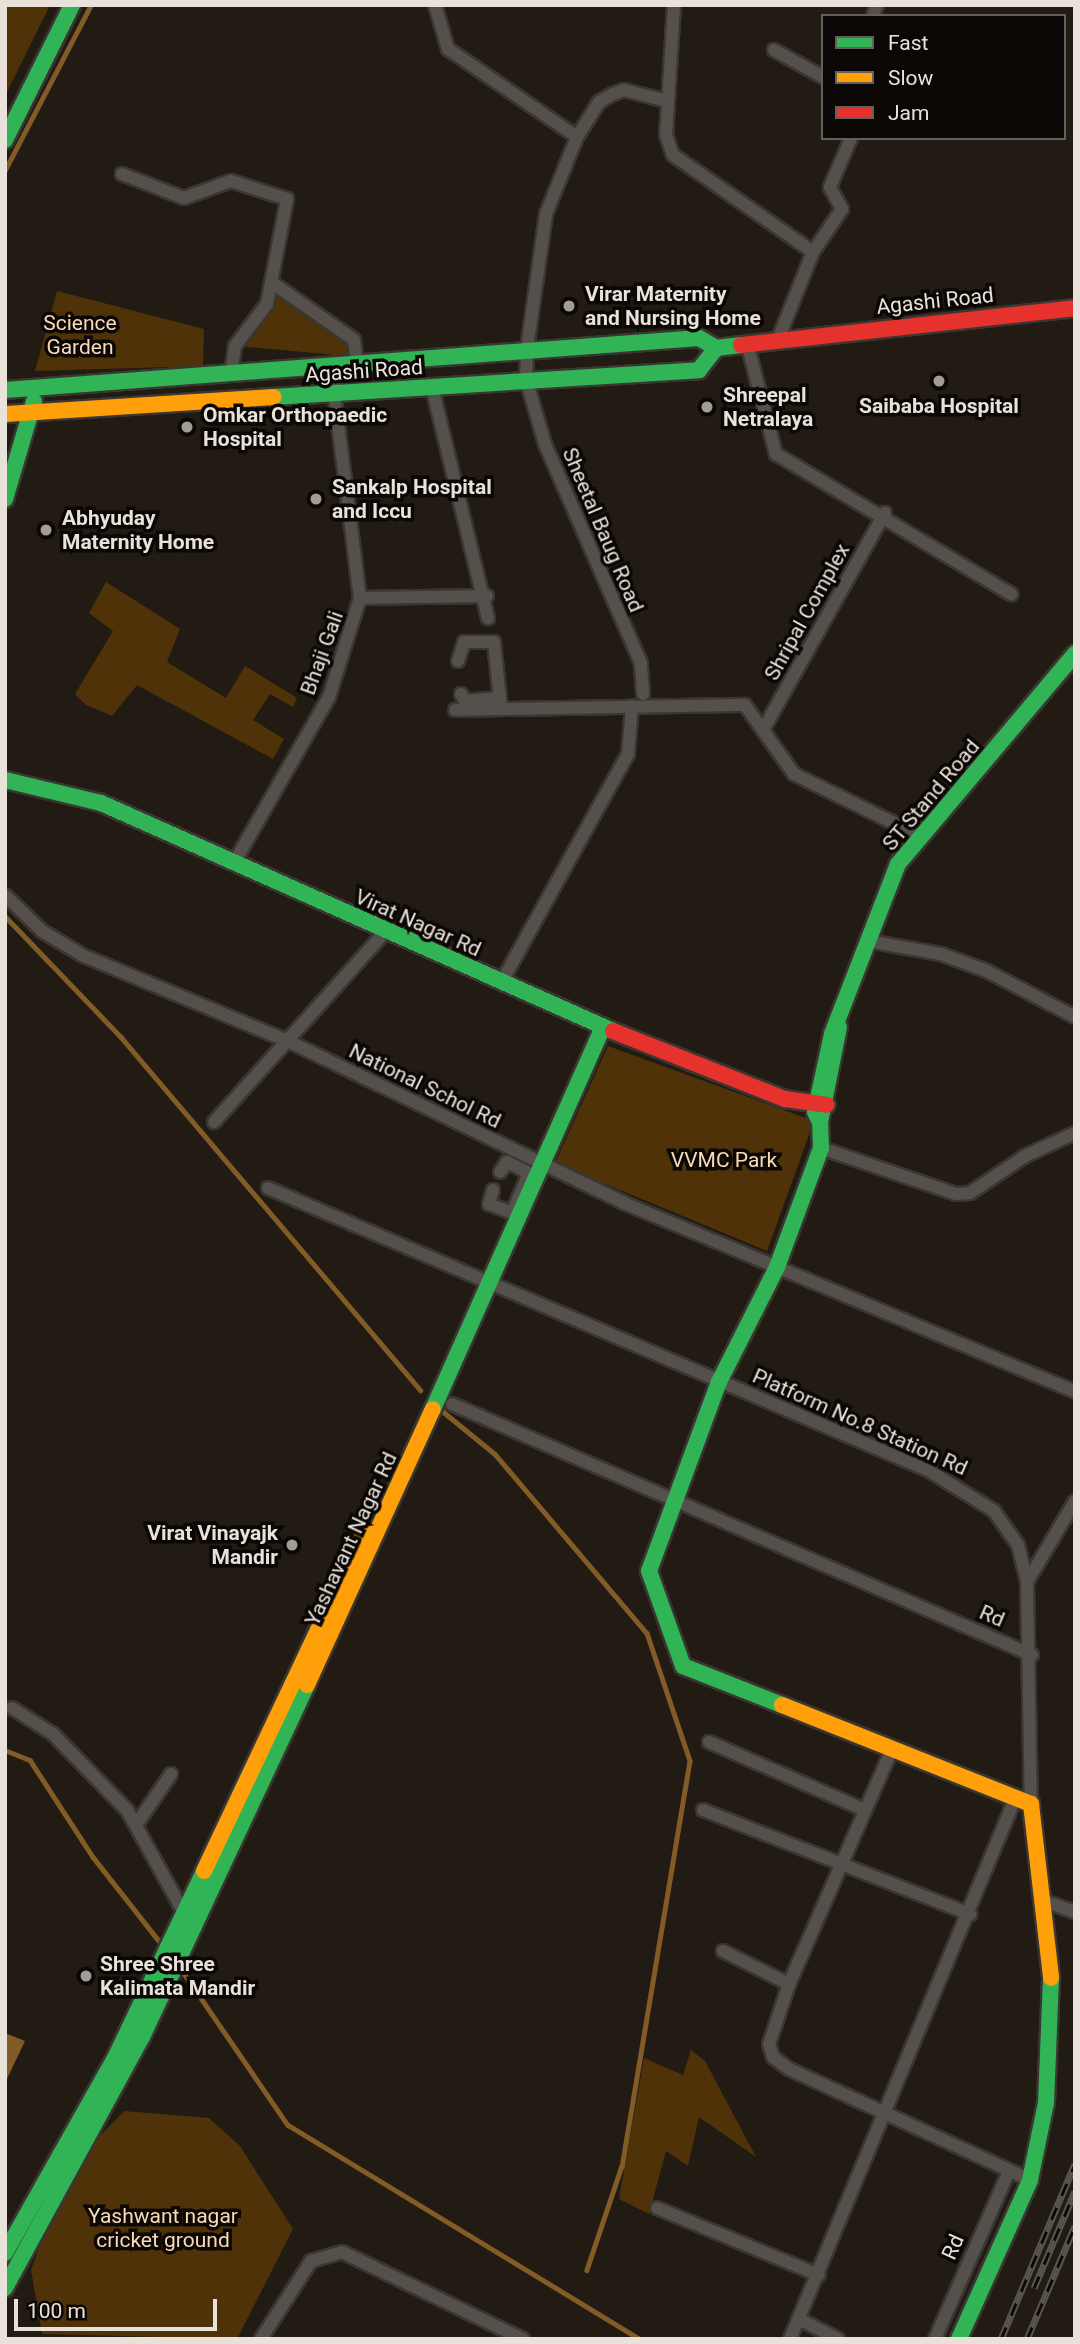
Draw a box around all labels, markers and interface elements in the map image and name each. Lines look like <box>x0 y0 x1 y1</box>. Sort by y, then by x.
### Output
legend <box>821 14 1066 140</box>
text: Fast <box>888 31 928 55</box>
text: Slow <box>888 66 933 90</box>
text: Jam <box>888 101 929 125</box>
place label: Virar Maternity and Nursing Home <box>585 281 761 331</box>
street label: Agashi Road <box>875 282 995 320</box>
marker: Virar Maternity and Nursing Home <box>559 296 579 316</box>
park label: Science Garden <box>43 310 117 360</box>
street label: Agashi Road <box>304 354 424 388</box>
marker: Saibaba Hospital <box>929 371 949 391</box>
place label: Shreepal Netralaya <box>723 382 813 432</box>
place label: Saibaba Hospital <box>859 393 1019 419</box>
marker: Shreepal Netralaya <box>697 397 717 417</box>
place label: Omkar Orthopaedic Hospital <box>203 402 387 452</box>
marker: Omkar Orthopaedic Hospital <box>177 417 197 437</box>
street label: Sheetal Baug Road <box>557 444 649 616</box>
place label: Sankalp Hospital and Iccu <box>332 474 492 524</box>
marker: Sankalp Hospital and Iccu <box>306 489 326 509</box>
place label: Abhyuday Maternity Home <box>62 505 214 555</box>
marker: Abhyuday Maternity Home <box>36 520 56 540</box>
street label: Shripal Complex <box>759 539 855 685</box>
street label: Bhaji Gali <box>295 608 349 698</box>
street label: ST Stand Road <box>877 734 985 856</box>
street label: Virat Nagar Rd <box>351 884 485 962</box>
street label: National Schol Rd <box>345 1038 505 1134</box>
park label: VVMC Park <box>671 1147 777 1173</box>
street label: Platform No.8 Station Rd <box>749 1363 971 1481</box>
street label: Yashavant Nagar Rd <box>300 1448 402 1630</box>
place label: Virat Vinayajk Mandir <box>147 1520 278 1570</box>
marker: Virat Vinayajk Mandir <box>284 1537 300 1553</box>
street label: Rd <box>976 1600 1008 1632</box>
place label: Shree Shree Kalimata Mandir <box>100 1951 255 2001</box>
marker: Shree Shree Kalimata Mandir <box>78 1968 94 1984</box>
park label: Yashwant nagar cricket ground <box>88 2203 238 2253</box>
street label: Rd <box>936 2231 970 2263</box>
scale bar <box>18 2284 220 2328</box>
text: 100 m <box>27 2299 86 2323</box>

